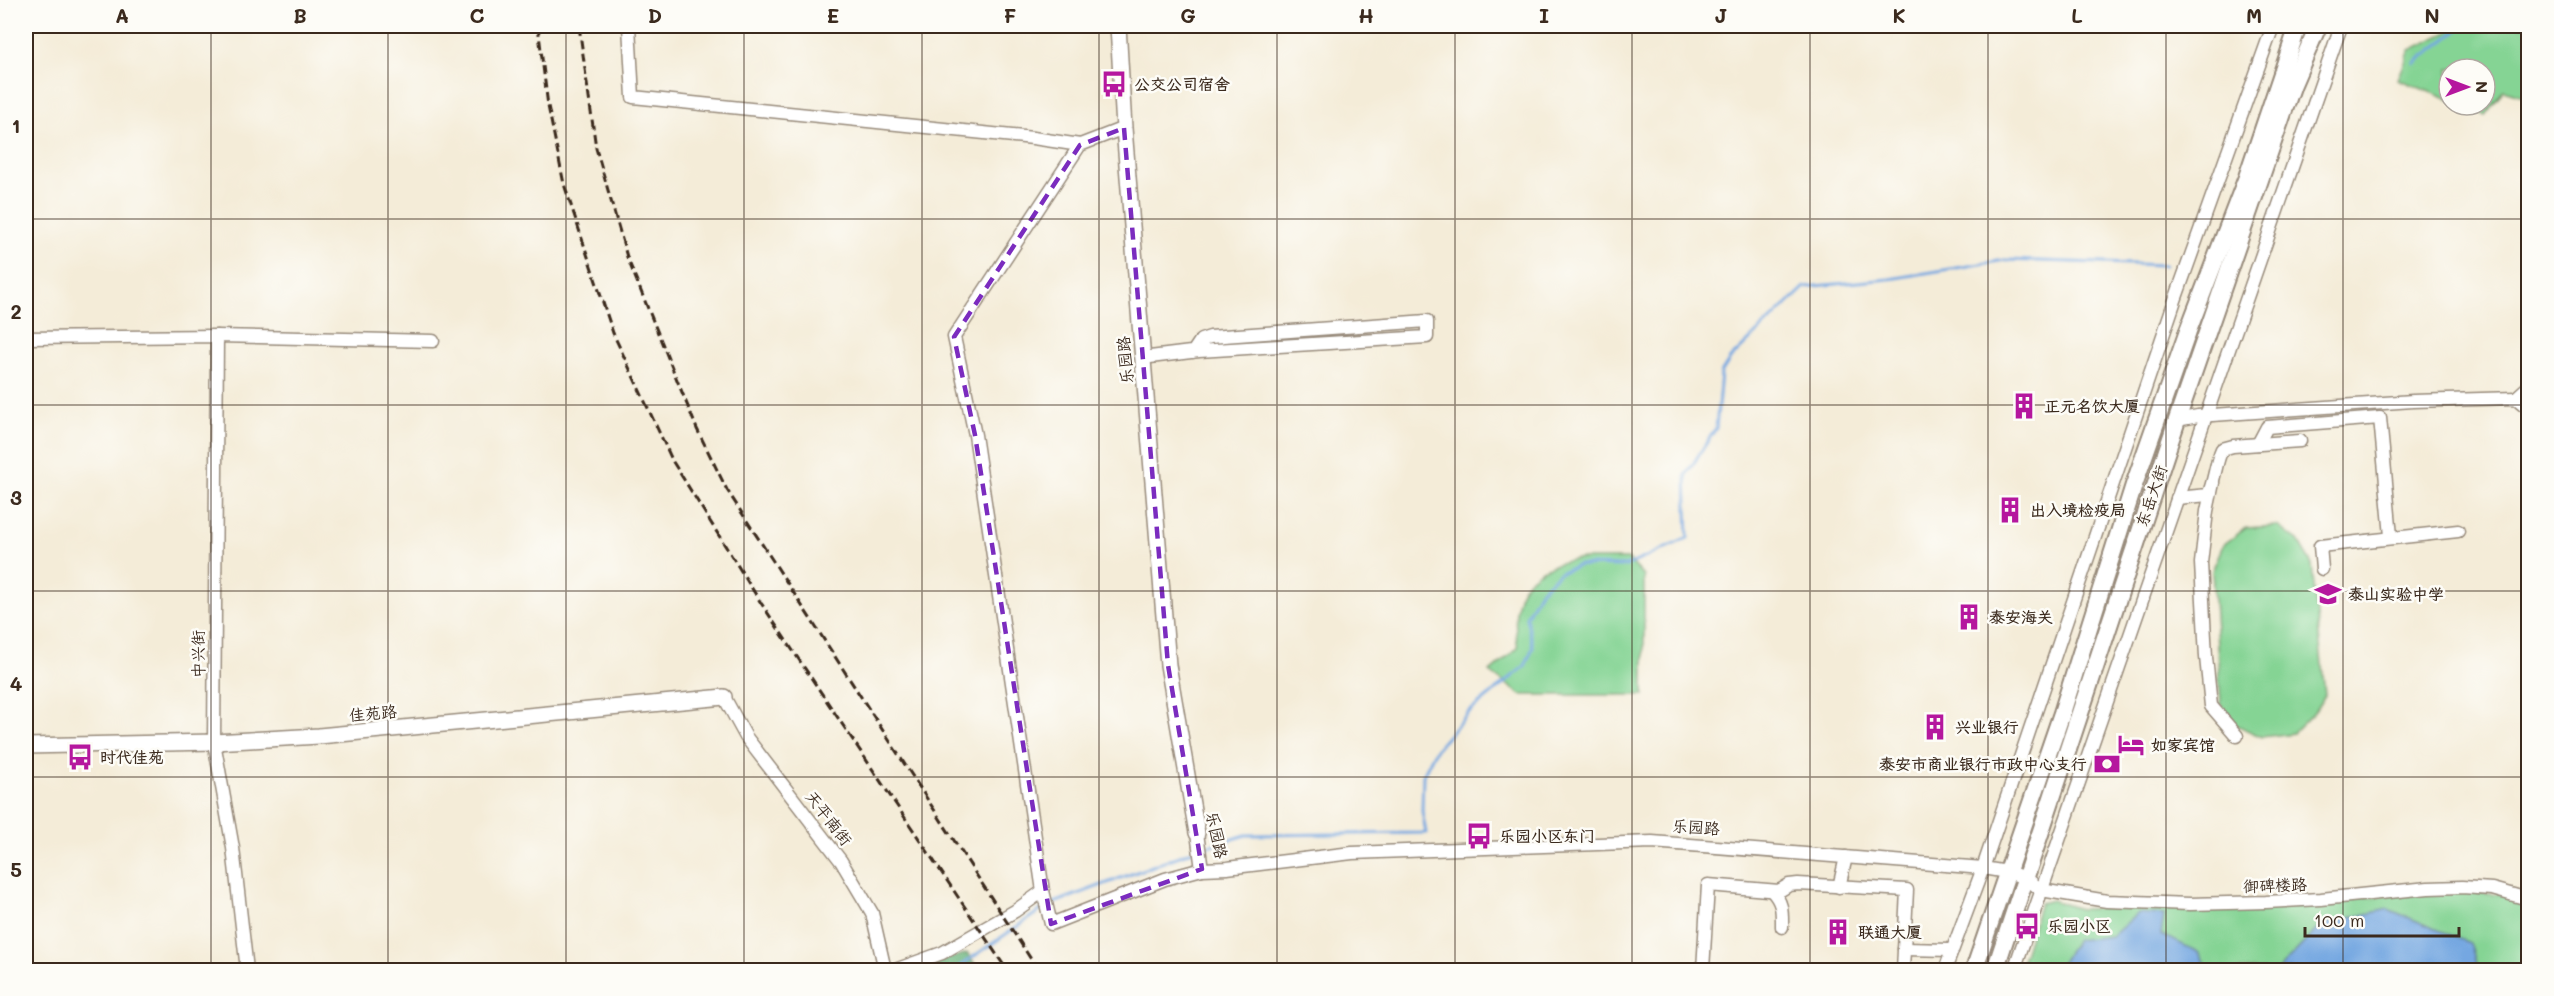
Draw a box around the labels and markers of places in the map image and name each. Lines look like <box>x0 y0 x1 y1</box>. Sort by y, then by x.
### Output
bus stop icon: 公交公司宿舍 <box>1099 69 1129 99</box>
place label: 公交公司宿舍 <box>1134 73 1230 94</box>
building icon: 正元名饮大厦 <box>2009 391 2039 421</box>
place label: 正元名饮大厦 <box>2044 395 2140 416</box>
building icon: 出入境检疫局 <box>1995 495 2025 525</box>
place label: 出入境检疫局 <box>2030 499 2126 520</box>
school or university icon: 泰山实验中学 <box>2313 579 2343 609</box>
place label: 泰山实验中学 <box>2348 583 2444 604</box>
building icon: 泰安海关 <box>1954 602 1984 632</box>
place label: 泰安海关 <box>1989 606 2053 627</box>
building icon: 兴业银行 <box>1920 712 1950 742</box>
place label: 兴业银行 <box>1955 716 2019 737</box>
hotel icon: 如家宾馆 <box>2116 730 2146 760</box>
place label: 如家宾馆 <box>2151 734 2215 755</box>
bus stop icon: 时代佳苑 <box>65 742 95 772</box>
place label: 时代佳苑 <box>100 746 164 767</box>
bank icon: 泰安市商业银行市政中心支行 <box>2092 749 2122 779</box>
place label: 泰安市商业银行市政中心支行 <box>1879 753 2087 774</box>
bus stop icon: 乐园小区东门 <box>1464 821 1494 851</box>
place label: 乐园小区东门 <box>1499 825 1595 846</box>
bus stop icon: 乐园小区 <box>2012 911 2042 941</box>
place label: 乐园小区 <box>2047 915 2111 936</box>
building icon: 联通大厦 <box>1823 917 1853 947</box>
place label: 联通大厦 <box>1858 921 1922 942</box>

